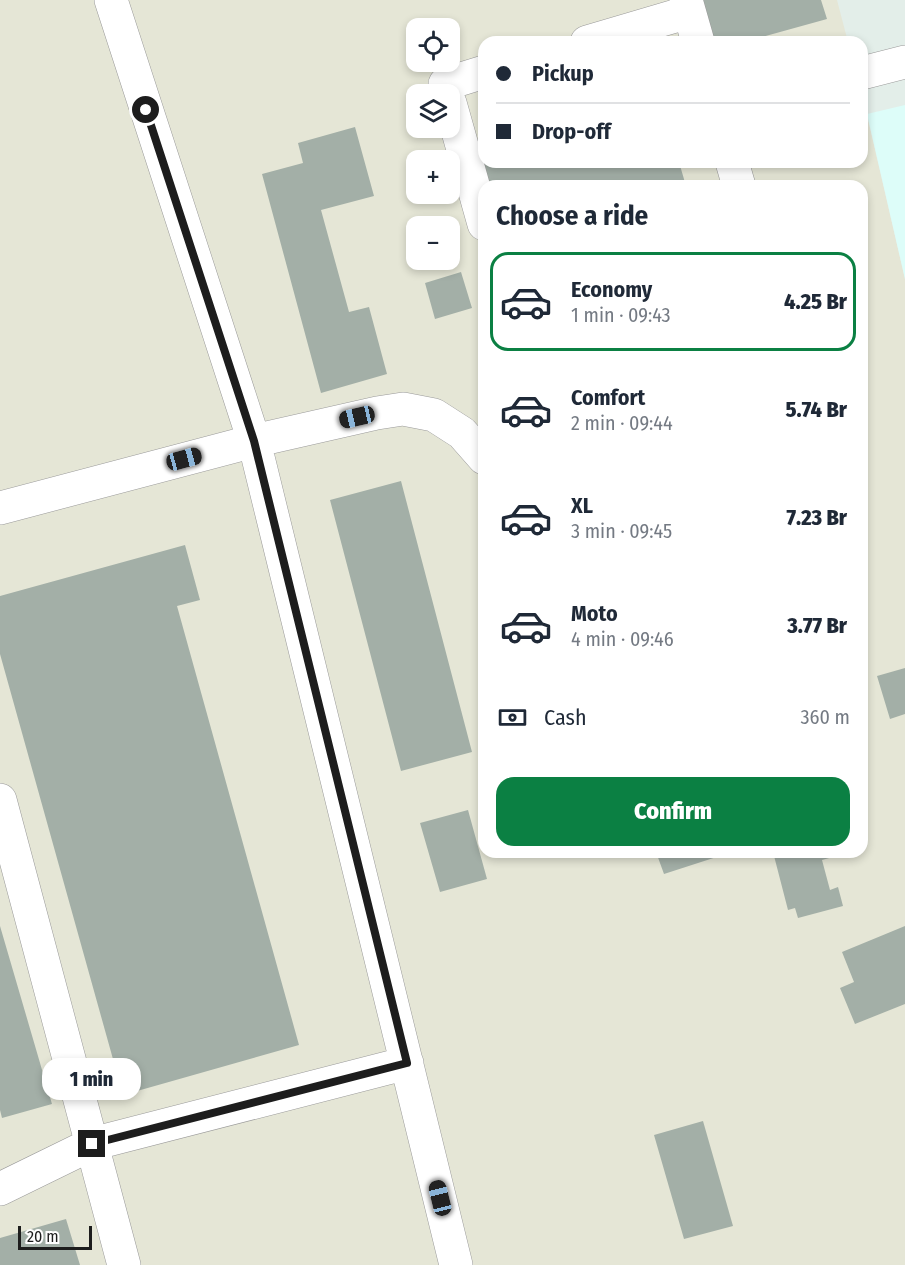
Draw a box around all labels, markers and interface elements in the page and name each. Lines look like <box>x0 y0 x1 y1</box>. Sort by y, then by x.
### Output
map controls <box>406 18 460 270</box>
button: locate <box>406 18 460 72</box>
text: Pickup <box>532 60 594 87</box>
button: layers <box>406 84 460 138</box>
route start <box>132 96 159 123</box>
text: Drop-off <box>532 118 611 145</box>
button: + <box>406 150 460 204</box>
text: Choose a ride <box>496 200 648 232</box>
button: − <box>406 216 460 270</box>
icon: car <box>499 275 553 329</box>
text: Economy <box>571 276 652 303</box>
text: 4.25 Br <box>784 288 847 315</box>
text: 1 min · 09:43 <box>571 303 671 327</box>
icon: car <box>499 383 553 437</box>
text: Comfort <box>571 384 645 411</box>
text: 5.74 Br <box>786 396 847 423</box>
car <box>337 404 377 430</box>
text: 2 min · 09:44 <box>571 411 673 435</box>
car <box>164 446 204 472</box>
icon: car <box>499 491 553 545</box>
text: XL <box>571 492 593 519</box>
text: 7.23 Br <box>787 504 847 531</box>
text: 3 min · 09:45 <box>571 519 672 543</box>
icon: car <box>499 599 553 653</box>
text: Moto <box>571 600 618 627</box>
text: 3.77 Br <box>787 612 847 639</box>
text: 4 min · 09:46 <box>571 627 674 651</box>
icon: cash <box>496 701 529 734</box>
text: Cash <box>544 704 587 731</box>
text: 360 m <box>801 705 850 729</box>
button: Confirm <box>496 777 850 846</box>
callout: 1 min <box>42 1057 142 1099</box>
text: 1 min <box>70 1067 113 1091</box>
route end <box>78 1130 105 1157</box>
car <box>427 1178 453 1218</box>
scale bar <box>18 1223 92 1250</box>
text: 20 m <box>27 1227 58 1246</box>

